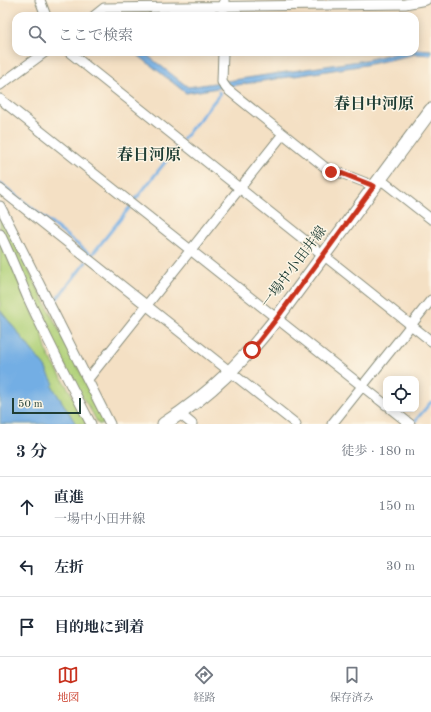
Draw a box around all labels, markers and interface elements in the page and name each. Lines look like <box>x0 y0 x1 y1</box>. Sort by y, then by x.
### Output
search box <box>12 12 419 56</box>
icon: search <box>26 23 48 45</box>
text: ここで検索 <box>58 29 133 44</box>
district label: 春日中河原 <box>334 95 414 113</box>
district label: 春日河原 <box>117 146 181 164</box>
route end <box>322 163 340 181</box>
street label: 一場中小田井線 <box>258 223 329 310</box>
route start <box>243 341 261 359</box>
map controls <box>383 376 419 412</box>
button: locate <box>383 376 419 412</box>
scale bar <box>12 396 81 415</box>
text: 50 m <box>18 399 43 410</box>
text: 3 分 <box>16 444 48 461</box>
text: 徒歩 · 180 m <box>341 445 415 458</box>
text: 直進 <box>54 491 84 506</box>
icon: ahead <box>16 496 38 518</box>
text: 150 m <box>378 500 415 513</box>
text: 一場中小田井線 <box>54 513 145 526</box>
icon: left <box>16 556 38 578</box>
text: 30 m <box>386 560 415 573</box>
text: 左折 <box>54 561 84 576</box>
icon: arrive <box>16 616 38 638</box>
text: 目的地に到着 <box>54 621 144 636</box>
tab: 地図 <box>57 664 79 706</box>
tab: 経路 <box>193 664 215 706</box>
tab: 保存済み <box>330 664 374 706</box>

